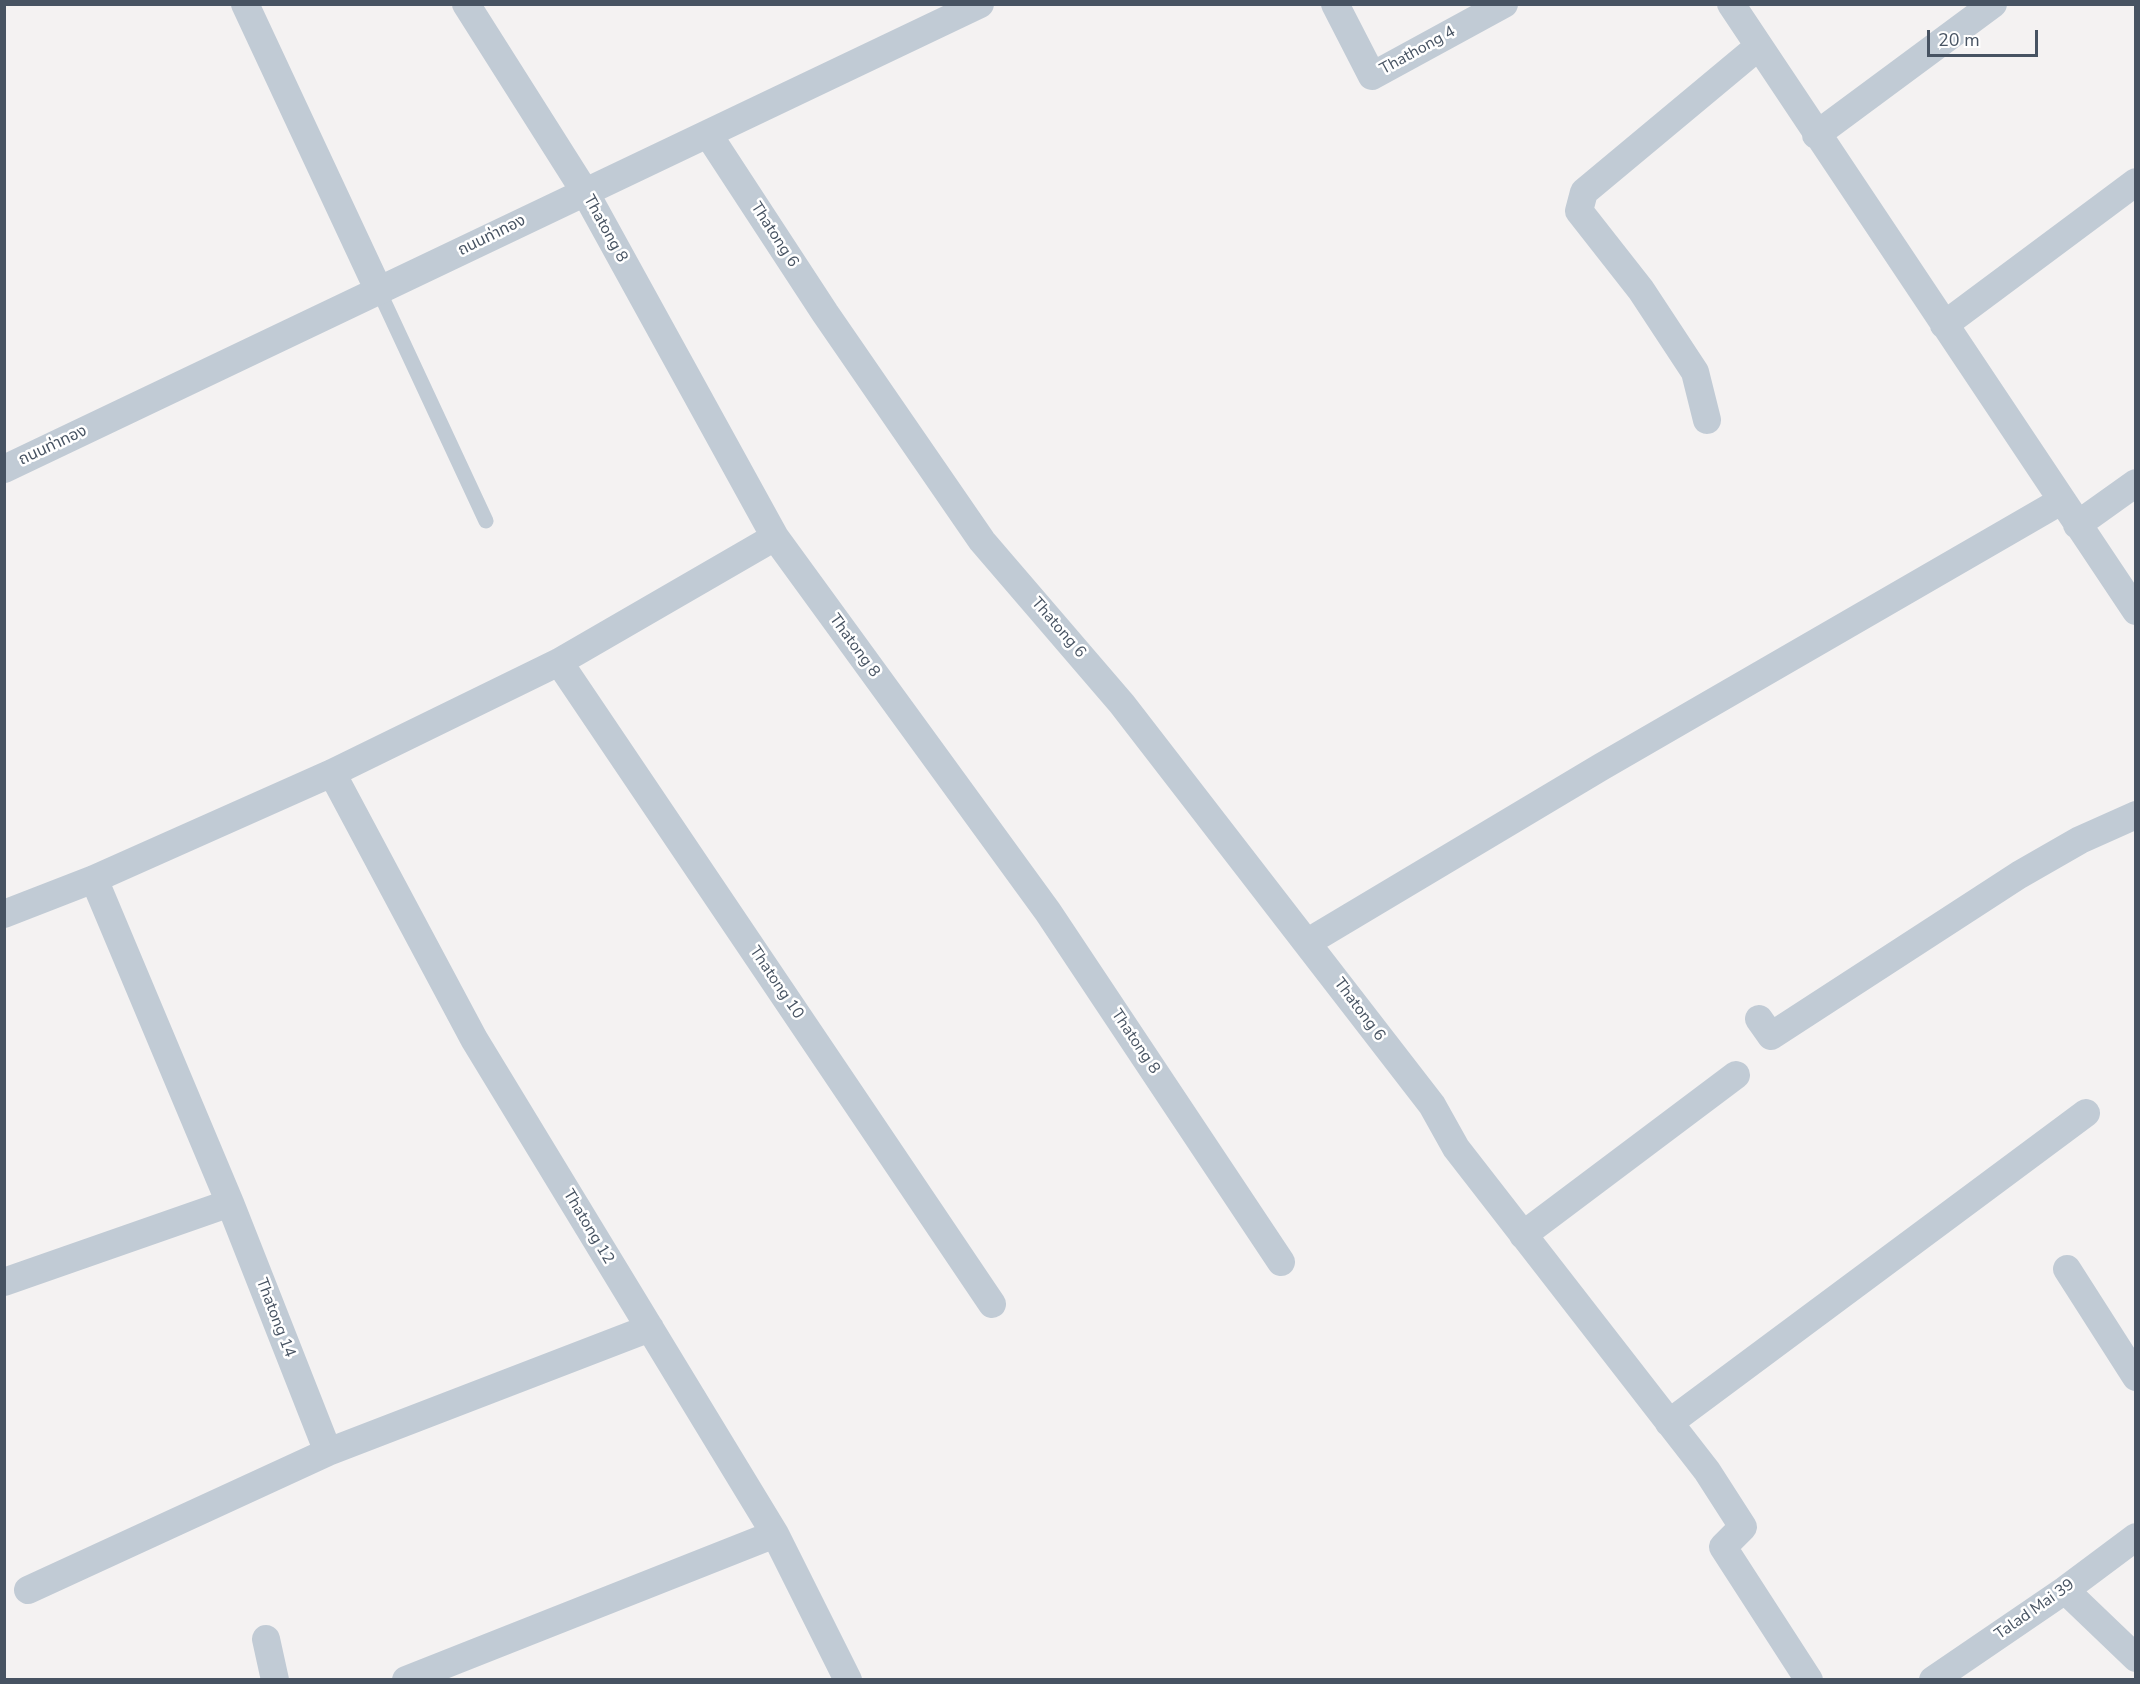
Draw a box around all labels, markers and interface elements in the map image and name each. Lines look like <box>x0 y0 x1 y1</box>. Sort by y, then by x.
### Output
scale bar <box>1930 18 2041 56</box>
street label: Thathong 4 <box>1377 22 1459 80</box>
text: 20 m <box>1938 28 1980 52</box>
street label: Thatong 8 <box>579 192 631 266</box>
street label: Thatong 6 <box>746 199 802 271</box>
street label: ถนนท่าทอง <box>455 211 529 261</box>
street label: ถนนท่าทอง <box>16 422 90 470</box>
street label: Thatong 6 <box>1027 594 1089 662</box>
street label: Thatong 8 <box>825 611 883 681</box>
street label: Thatong 10 <box>745 943 807 1023</box>
street label: Thatong 6 <box>1329 975 1389 1045</box>
street label: Thatong 8 <box>1106 1006 1164 1078</box>
street label: Thatong 12 <box>558 1186 618 1268</box>
street label: Thatong 14 <box>251 1276 299 1360</box>
street label: Talad Mai 39 <box>1992 1576 2078 1644</box>

